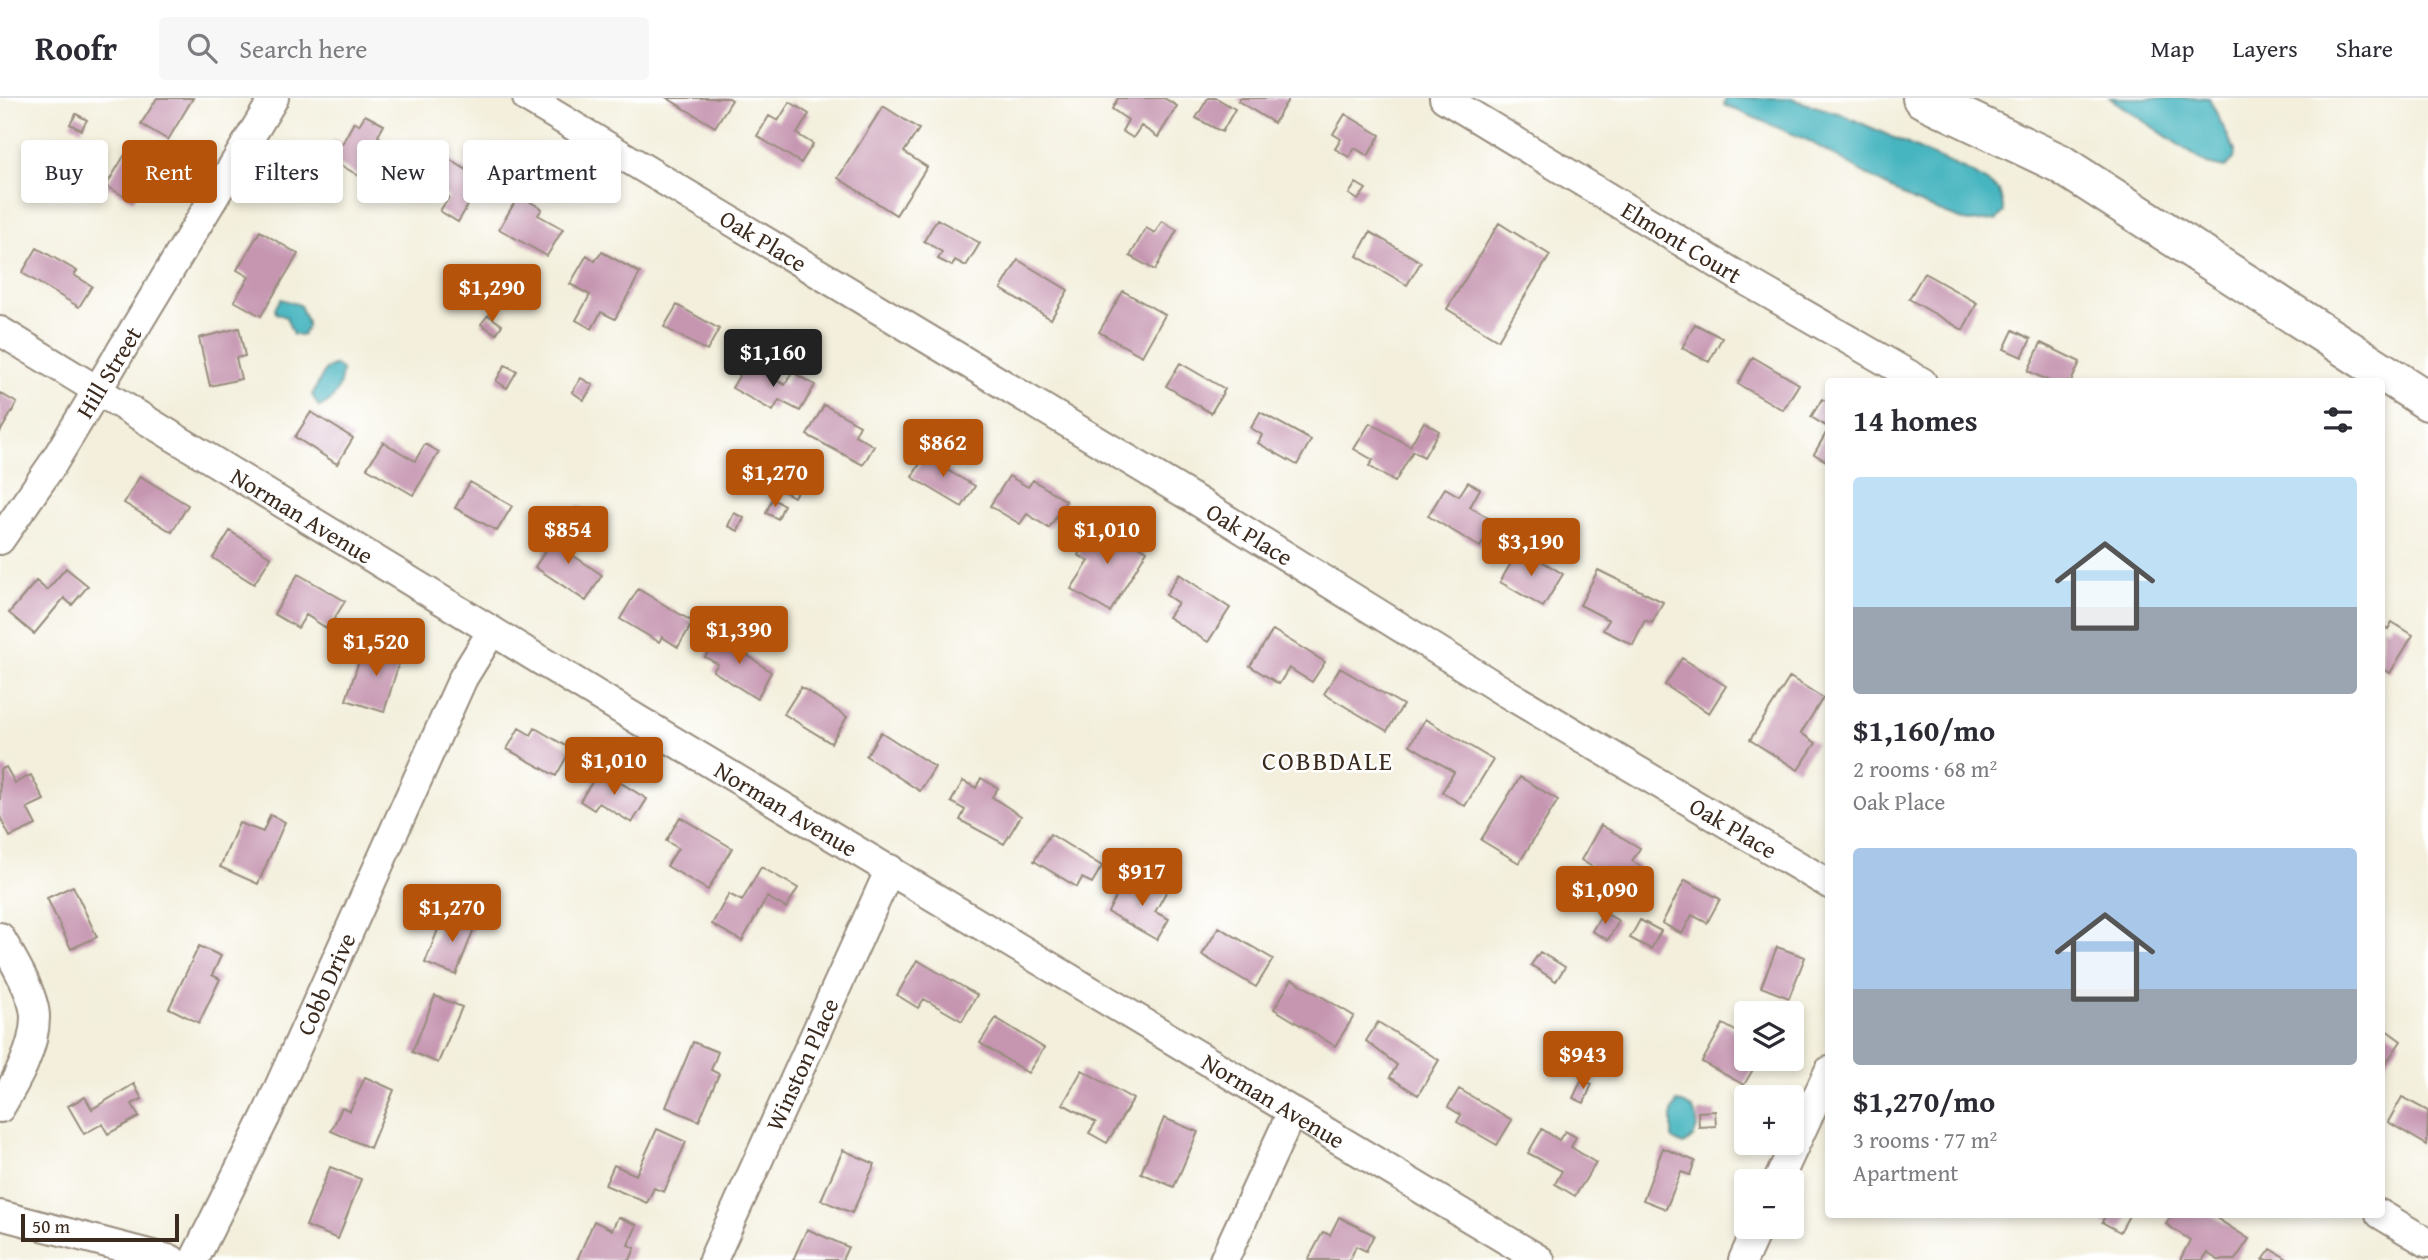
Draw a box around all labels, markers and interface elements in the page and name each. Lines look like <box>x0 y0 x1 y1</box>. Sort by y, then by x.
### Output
search box <box>159 17 649 80</box>
text: Roofr <box>35 24 117 72</box>
icon: search <box>183 29 221 67</box>
text: Search here <box>239 29 368 68</box>
text: Map <box>2151 31 2194 66</box>
text: Layers <box>2232 31 2298 66</box>
text: Share <box>2336 31 2393 66</box>
chip: Buy <box>21 140 108 203</box>
chip: Rent <box>122 140 217 203</box>
chip: Filters <box>231 140 343 203</box>
chip: New <box>357 140 449 203</box>
chip: Apartment <box>463 140 621 203</box>
street label: Elmont Court <box>1615 192 1749 292</box>
street label: Oak Place <box>713 200 814 280</box>
pin: $1,290 <box>435 264 549 324</box>
text: $1,290 <box>459 270 525 303</box>
street label: Hill Street <box>67 319 150 425</box>
pin: $1,160 <box>716 330 830 389</box>
text: $1,160 <box>740 335 806 368</box>
text: 14 homes <box>1853 398 1978 442</box>
icon: filters <box>2319 401 2357 439</box>
pin: $862 <box>902 420 984 479</box>
text: $862 <box>919 425 967 458</box>
pin: $1,270 <box>718 450 832 509</box>
text: $1,270 <box>742 455 808 488</box>
street label: Norman Avenue <box>224 458 380 572</box>
street label: Oak Place <box>1200 493 1300 574</box>
pin: $854 <box>527 506 609 566</box>
pin: $1,010 <box>1050 506 1164 566</box>
text: $854 <box>544 512 592 545</box>
text: $1,010 <box>1074 512 1140 545</box>
pin: $3,190 <box>1474 518 1588 578</box>
icon: home <box>2042 523 2168 649</box>
text: $3,190 <box>1498 524 1564 557</box>
pin: $1,390 <box>682 606 796 666</box>
text: $1,390 <box>706 612 772 645</box>
pin: $1,520 <box>319 618 433 678</box>
text: $1,520 <box>343 624 409 657</box>
text: $1,160/mo <box>1853 708 1995 752</box>
pin: $1,010 <box>557 738 671 797</box>
district label: COBBDALE <box>1262 741 1394 780</box>
text: $1,010 <box>581 743 647 776</box>
street label: Norman Avenue <box>708 752 865 865</box>
text: 2 rooms · 68 m² <box>1853 752 1997 785</box>
text: Oak Place <box>1853 785 1945 818</box>
street label: Oak Place <box>1683 788 1784 867</box>
pin: $917 <box>1101 848 1183 908</box>
text: $917 <box>1118 854 1166 887</box>
pin: $1,090 <box>1548 866 1662 926</box>
text: $1,090 <box>1572 872 1638 905</box>
pin: $1,270 <box>395 884 509 944</box>
text: $1,270 <box>419 890 485 923</box>
icon: home <box>2042 894 2168 1020</box>
street label: Cobb Drive <box>287 927 364 1041</box>
street label: Winston Place <box>756 992 847 1136</box>
map controls <box>1734 1001 1804 1239</box>
button: layers <box>1734 1001 1804 1071</box>
pin: $943 <box>1542 1032 1624 1091</box>
text: $943 <box>1559 1037 1607 1070</box>
street label: Norman Avenue <box>1195 1044 1352 1157</box>
text: $1,270/mo <box>1853 1079 1995 1123</box>
button: + <box>1734 1085 1804 1155</box>
text: 3 rooms · 77 m² <box>1853 1123 1997 1156</box>
text: Apartment <box>1853 1156 1958 1189</box>
button: − <box>1734 1169 1804 1239</box>
scale bar <box>21 1211 178 1243</box>
text: 50 m <box>32 1212 70 1240</box>

